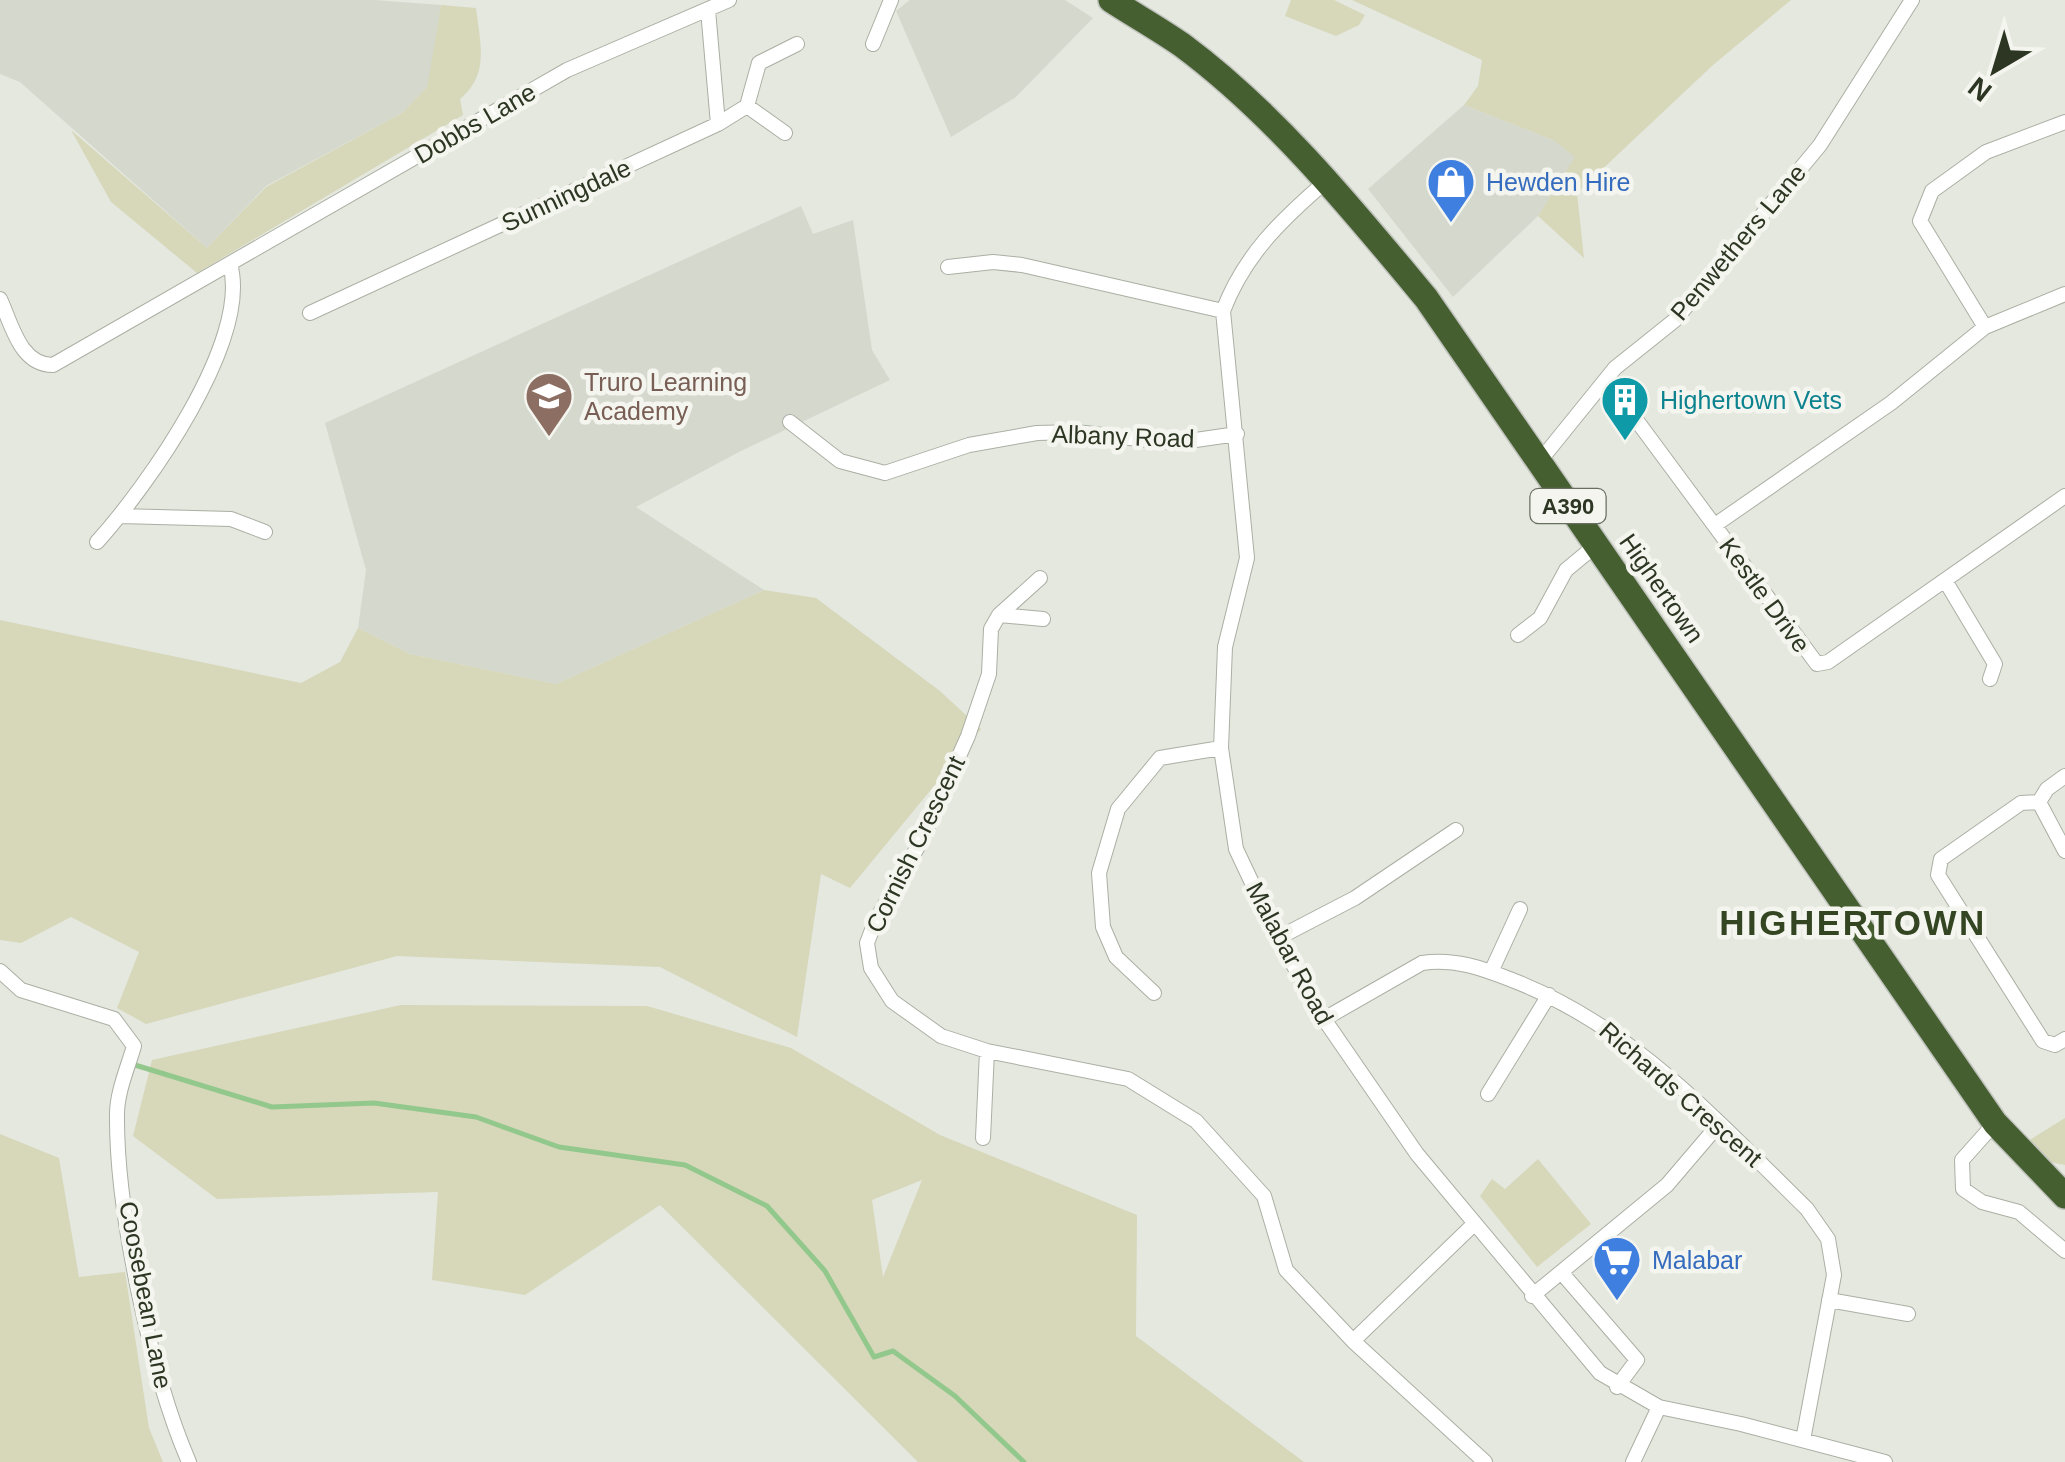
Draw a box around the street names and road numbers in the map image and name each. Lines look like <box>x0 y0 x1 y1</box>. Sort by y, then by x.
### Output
street label: Dobbs Lane <box>410 77 540 169</box>
street label: Sunningdale <box>497 153 635 237</box>
street label: Penwethers Lane <box>1665 158 1811 326</box>
street label: Albany Road <box>1051 420 1195 452</box>
road number: A390 <box>1530 489 1606 523</box>
street label: Highertown <box>1614 528 1710 648</box>
street label: Kestle Drive <box>1714 532 1816 658</box>
street label: Cornish Crescent <box>860 751 970 937</box>
street label: Malabar Road <box>1241 877 1339 1029</box>
street label: Richards Crescent <box>1594 1016 1768 1172</box>
street label: Coosebean Lane <box>114 1199 178 1391</box>

